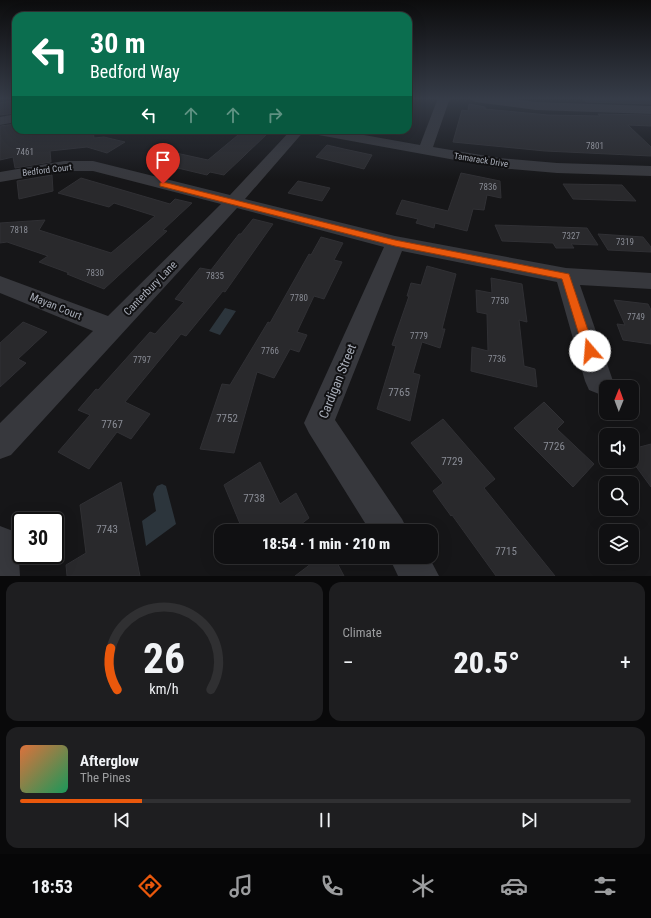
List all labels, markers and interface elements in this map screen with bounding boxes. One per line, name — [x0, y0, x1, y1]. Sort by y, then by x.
text: 30 m — [90, 27, 146, 60]
icon: left — [24, 28, 76, 80]
text: Bedford Way — [90, 61, 180, 82]
icon: left — [138, 104, 160, 126]
icon: ahead — [180, 104, 202, 126]
icon: ahead — [222, 104, 244, 126]
icon: right — [264, 104, 286, 126]
house number: 7801 — [586, 141, 604, 151]
pin — [146, 143, 180, 184]
house number: 7461 — [16, 147, 34, 157]
icon: arrive — [152, 149, 174, 171]
street label: Tamarack Drive — [453, 151, 509, 169]
street label: Bedford Court — [22, 162, 73, 178]
house number: 7836 — [479, 182, 497, 192]
house number: 7818 — [10, 225, 28, 235]
house number: 7327 — [562, 231, 580, 241]
house number: 7319 — [616, 237, 634, 247]
street label: Canterbury Lane — [121, 258, 180, 318]
house number: 7830 — [86, 268, 104, 278]
house number: 7835 — [206, 271, 224, 281]
street label: Mayan Court — [28, 290, 84, 323]
house number: 7780 — [290, 293, 308, 303]
house number: 7750 — [491, 296, 509, 306]
house number: 7749 — [627, 312, 645, 322]
position arrow — [569, 330, 611, 372]
house number: 7779 — [410, 331, 428, 341]
street label: Cardigan Street — [316, 342, 359, 421]
house number: 7766 — [261, 346, 279, 356]
house number: 7736 — [488, 354, 506, 364]
house number: 7797 — [133, 355, 151, 365]
north arrow — [599, 380, 639, 420]
map controls — [599, 380, 639, 564]
house number: 7765 — [388, 386, 410, 399]
house number: 7752 — [216, 412, 238, 425]
house number: 7767 — [101, 418, 123, 431]
button: sound — [599, 428, 639, 468]
house number: 7726 — [543, 440, 565, 453]
house number: 7729 — [441, 455, 463, 468]
button: search — [599, 476, 639, 516]
house number: 7738 — [243, 492, 265, 505]
speed limit sign: 30 — [12, 512, 64, 564]
house number: 7743 — [96, 523, 118, 536]
button: layers — [599, 524, 639, 564]
text: 18:54 · 1 min · 210 m — [262, 535, 390, 553]
house number: 7715 — [495, 545, 517, 558]
text: Climate — [343, 625, 382, 640]
text: 26 — [143, 633, 185, 682]
text: 20.5° — [454, 645, 520, 680]
text: − — [343, 650, 354, 675]
text: + — [620, 650, 631, 675]
text: km/h — [150, 680, 179, 696]
text: Afterglow — [80, 752, 139, 770]
text: The Pines — [80, 770, 131, 785]
icon: previous — [111, 809, 133, 831]
icon: pause — [314, 809, 336, 831]
icon: next — [518, 809, 540, 831]
icon: directions — [136, 872, 164, 900]
icon: music — [227, 872, 255, 900]
icon: phone — [318, 872, 346, 900]
icon: climate — [409, 872, 437, 900]
icon: car — [500, 872, 528, 900]
icon: filters — [591, 872, 619, 900]
text: 18:53 — [32, 876, 73, 897]

